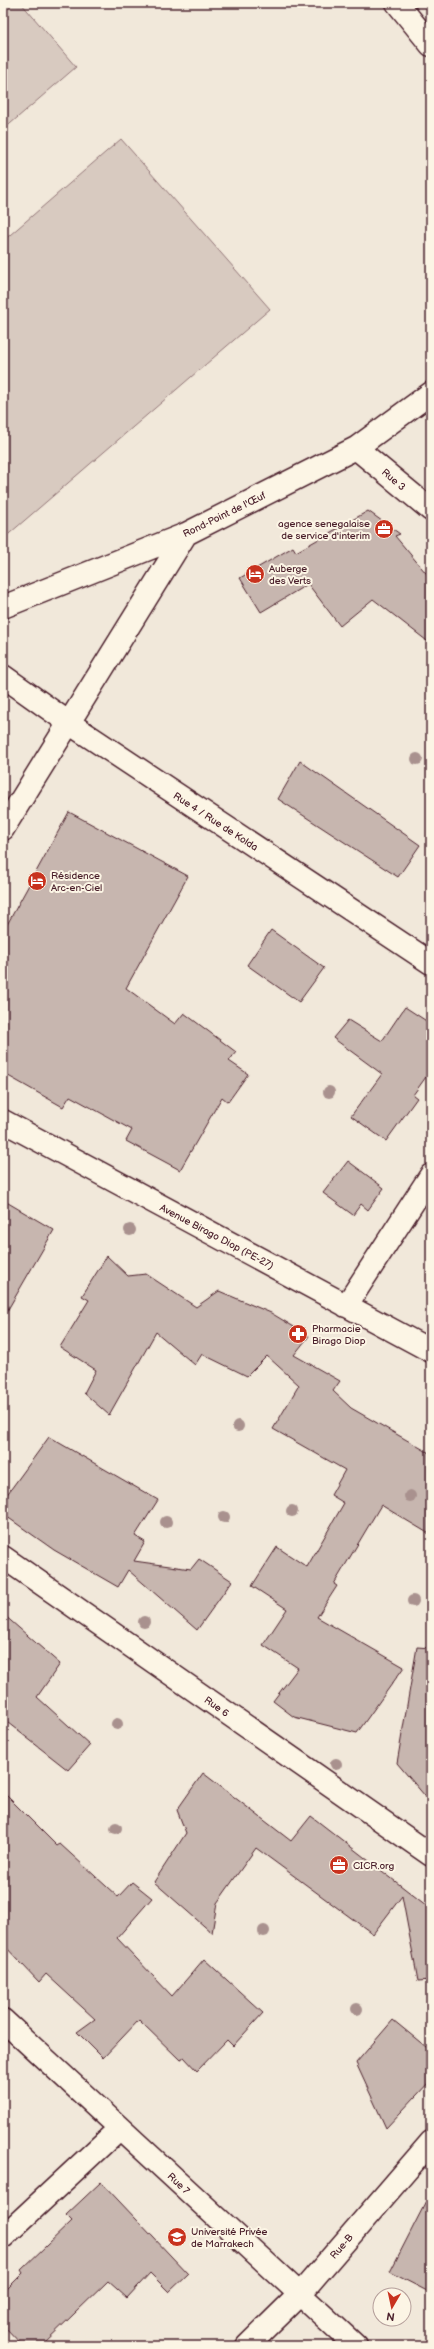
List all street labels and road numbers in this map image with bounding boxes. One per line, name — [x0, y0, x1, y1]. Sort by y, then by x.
street label: Rue 3 — [379, 466, 408, 493]
street label: Rond-Point de l'Œuf — [181, 490, 268, 540]
street label: Rue 4 / Rue de Kolda — [171, 790, 260, 854]
street label: Avenue Birago Diop (PE-27) — [158, 1202, 276, 1272]
street label: Rue 6 — [202, 1694, 231, 1720]
street label: Rue 7 — [165, 2170, 192, 2197]
street label: Rue-B — [328, 2232, 356, 2262]

